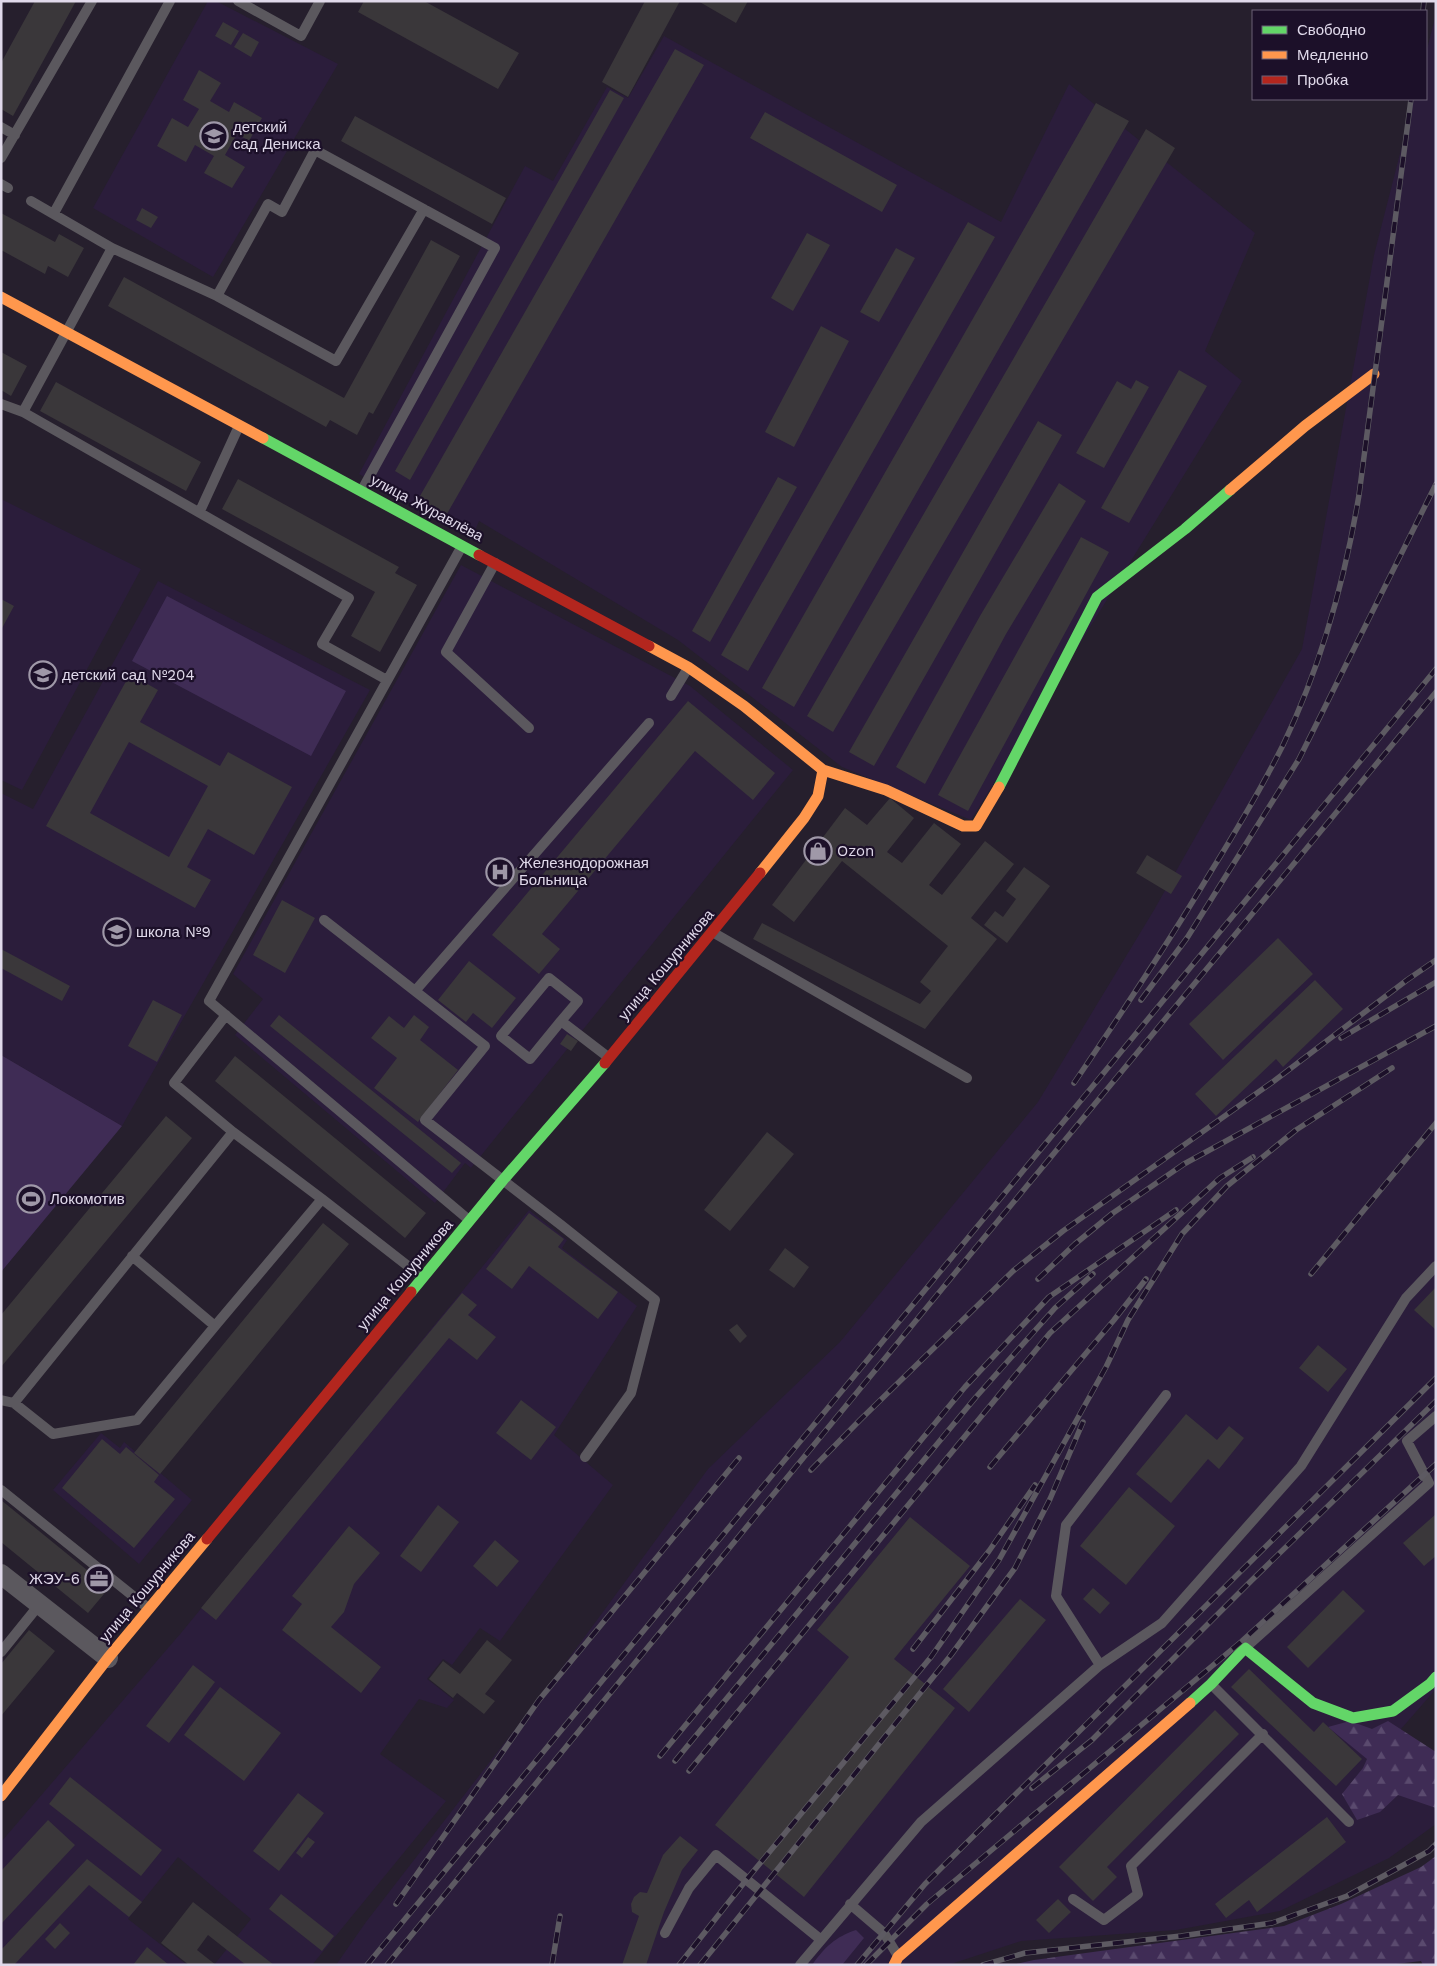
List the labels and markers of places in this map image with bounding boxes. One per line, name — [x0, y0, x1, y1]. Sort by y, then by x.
place label: детский сад Дениска — [233, 118, 321, 153]
school or university icon: детский сад Дениска — [199, 121, 229, 151]
school or university icon: детский сад №204 — [28, 660, 58, 690]
place label: детский сад №204 — [62, 666, 195, 684]
shop icon: Ozon — [803, 836, 833, 866]
place label: Ozon — [837, 842, 874, 860]
place label: Железнодорожная Больница — [519, 854, 649, 889]
hospital icon: Железнодорожная Больница — [485, 857, 515, 887]
school or university icon: школа №9 — [102, 917, 132, 947]
place label: школа №9 — [136, 923, 211, 941]
sports icon: Локомотив — [16, 1184, 46, 1214]
place label: Локомотив — [50, 1190, 125, 1208]
office icon: ЖЭУ-6 — [84, 1564, 114, 1594]
place label: ЖЭУ-6 — [29, 1570, 80, 1588]

